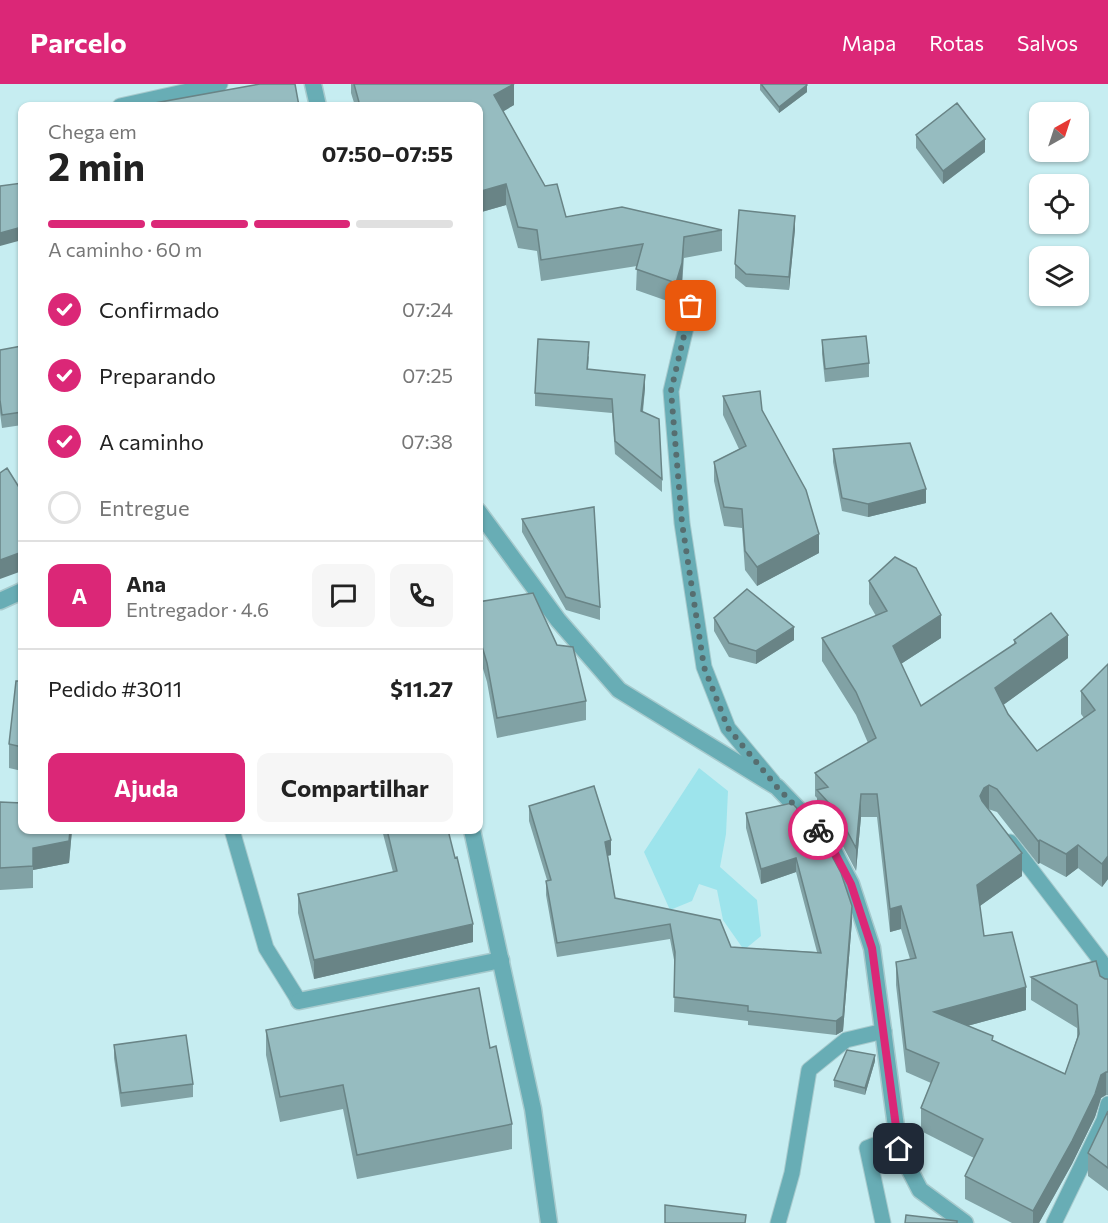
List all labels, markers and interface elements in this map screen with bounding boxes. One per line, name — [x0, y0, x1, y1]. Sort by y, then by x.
text: Parcelo — [30, 25, 127, 59]
text: Mapa — [842, 30, 896, 55]
text: Rotas — [929, 30, 984, 55]
text: Salvos — [1017, 30, 1078, 55]
north arrow — [1029, 102, 1089, 162]
map controls — [1029, 102, 1089, 306]
text: Chega em — [48, 119, 137, 143]
text: 07:50–07:55 — [322, 140, 453, 167]
text: 2 min — [48, 141, 145, 189]
button: locate — [1029, 174, 1089, 234]
text: A caminho · 60 m — [48, 237, 202, 261]
button: layers — [1029, 246, 1089, 306]
pin — [665, 280, 716, 331]
icon: bag — [674, 289, 707, 322]
icon: check — [48, 293, 81, 326]
text: Confirmado — [99, 296, 220, 323]
text: 07:24 — [402, 297, 453, 321]
icon: check — [48, 359, 81, 392]
text: Preparando — [99, 362, 216, 389]
text: 07:25 — [402, 363, 453, 387]
icon: check — [48, 425, 81, 458]
text: A caminho — [99, 428, 204, 455]
text: 07:38 — [401, 429, 453, 453]
text: Entregue — [99, 494, 190, 521]
button: chat — [312, 564, 375, 627]
button: phone — [390, 564, 453, 627]
text: Ana — [126, 570, 166, 597]
text: A — [72, 582, 87, 609]
text: Entregador · 4.6 — [126, 597, 269, 621]
text: Pedido #3011 — [48, 675, 182, 702]
text: $11.27 — [390, 675, 453, 702]
button: Ajuda — [48, 753, 245, 822]
button: Compartilhar — [257, 753, 453, 822]
courier — [788, 800, 848, 860]
icon: bike — [802, 814, 835, 847]
pin — [873, 1123, 924, 1174]
icon: home — [882, 1132, 915, 1165]

